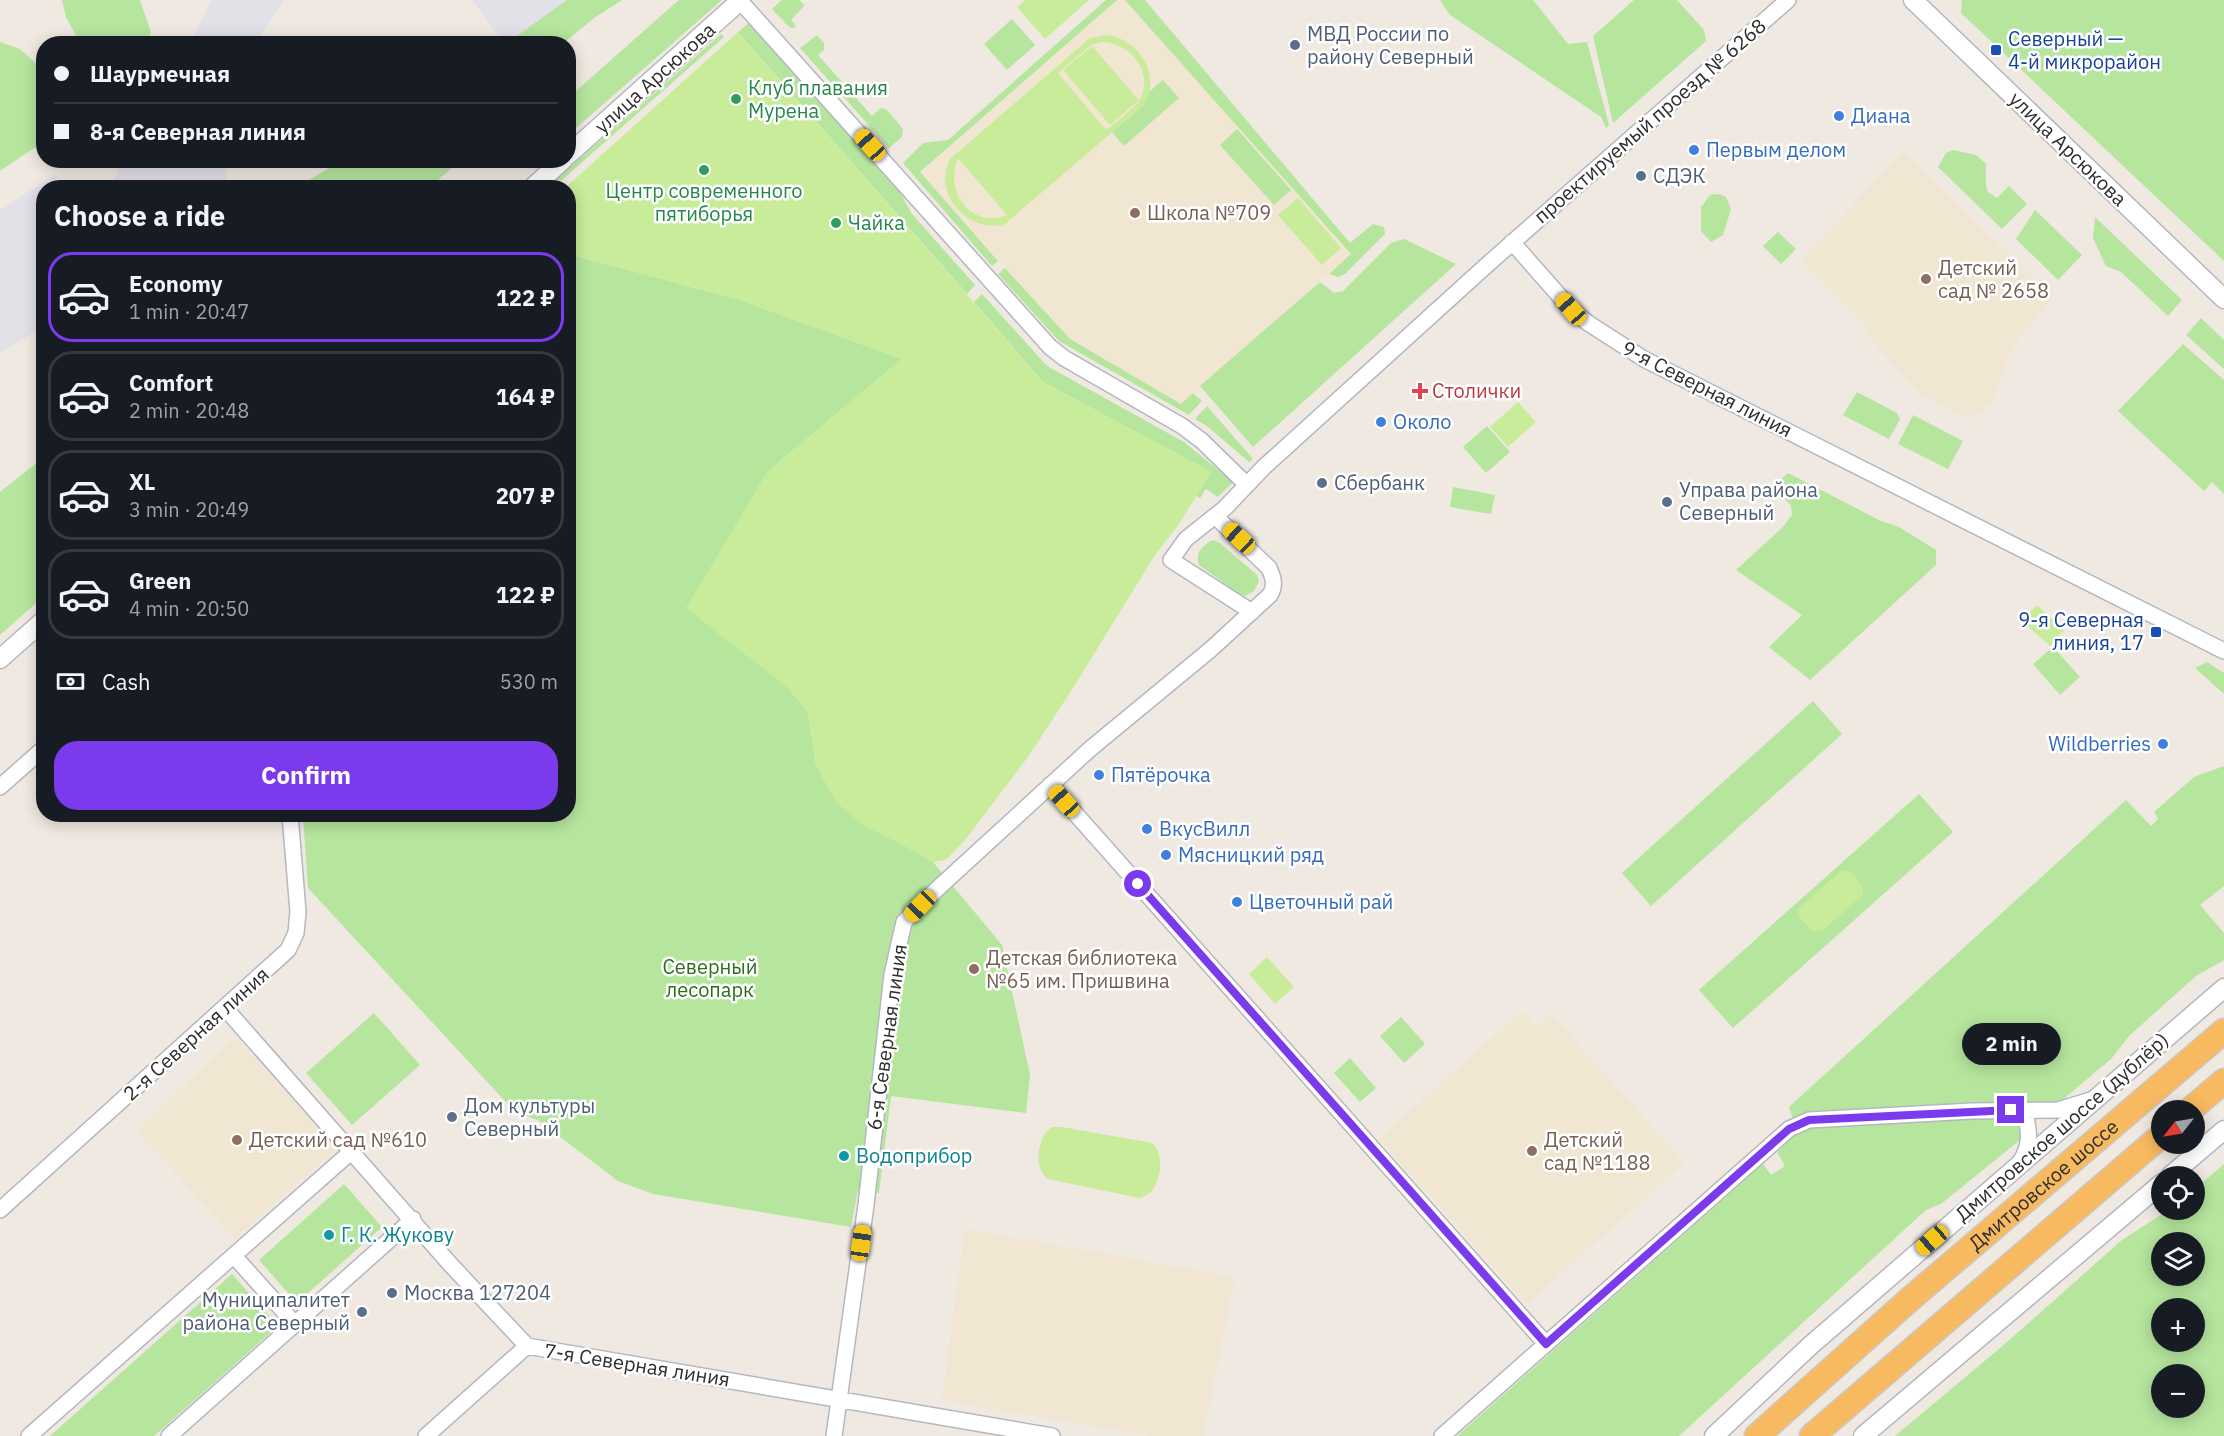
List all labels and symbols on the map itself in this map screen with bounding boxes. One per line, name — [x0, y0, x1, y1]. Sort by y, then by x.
street label: проектируемый проезд № 6268 — [1528, 12, 1772, 229]
street label: улица Арсюкова — [588, 16, 721, 139]
place label: МВД России по району Северный — [1307, 20, 1474, 70]
place label: Северный — 4-й микрорайон — [2008, 25, 2161, 75]
marker: МВД России по району Северный — [1288, 38, 1302, 52]
marker: Северный — 4-й микрорайон — [1989, 43, 2003, 57]
place label: Клуб плавания Мурена — [748, 74, 888, 124]
street label: улица Арсюкова — [2004, 85, 2133, 212]
marker: Клуб плавания Мурена — [729, 92, 743, 106]
place label: Диана — [1851, 102, 1911, 129]
marker: Диана — [1832, 109, 1846, 123]
car — [851, 126, 889, 164]
place label: Первым делом — [1706, 136, 1846, 163]
marker: Первым делом — [1687, 143, 1701, 157]
place label: СДЭК — [1653, 162, 1706, 189]
marker: Центр современного пятиборья — [697, 163, 711, 177]
marker: СДЭК — [1634, 169, 1648, 183]
place label: Центр современного пятиборья — [605, 177, 803, 227]
place label: Школа №709 — [1147, 199, 1271, 226]
marker: Школа №709 — [1128, 206, 1142, 220]
place label: Чайка — [848, 209, 905, 236]
marker: Чайка — [829, 216, 843, 230]
place label: Детский сад № 2658 — [1938, 254, 2049, 304]
marker: Детский сад № 2658 — [1919, 272, 1933, 286]
car — [1552, 290, 1590, 328]
street label: 9-я Северная линия — [1617, 334, 1797, 443]
place label: Столички — [1432, 377, 1521, 404]
marker: Столички — [1413, 384, 1427, 398]
place label: Около — [1393, 408, 1451, 435]
marker: Около — [1374, 415, 1388, 429]
place label: Сбербанк — [1334, 469, 1425, 496]
marker: Сбербанк — [1315, 476, 1329, 490]
place label: Управа района Северный — [1679, 476, 1818, 526]
marker: Управа района Северный — [1660, 495, 1674, 509]
car — [1220, 519, 1258, 557]
place label: 9-я Северная линия, 17 — [2018, 606, 2144, 656]
marker: 9-я Северная линия, 17 — [2149, 625, 2163, 639]
place label: Wildberries — [2048, 730, 2151, 757]
marker: Wildberries — [2156, 737, 2170, 751]
place label: Пятёрочка — [1111, 761, 1211, 788]
marker: Пятёрочка — [1092, 768, 1106, 782]
car — [1045, 782, 1083, 820]
place label: ВкусВилл — [1159, 815, 1250, 842]
marker: ВкусВилл — [1140, 822, 1154, 836]
place label: Мясницкий ряд — [1178, 841, 1324, 868]
marker: Мясницкий ряд — [1159, 848, 1173, 862]
route start — [1124, 870, 1151, 897]
car — [901, 887, 939, 925]
place label: Цветочный рай — [1249, 888, 1393, 915]
marker: Цветочный рай — [1230, 895, 1244, 909]
street label: 6-я Северная линия — [860, 942, 913, 1132]
place label: Детская библиотека №65 им. Пришвина — [986, 944, 1177, 994]
park label: Северный лесопарк — [662, 953, 758, 1003]
street label: 2-я Северная линия — [117, 961, 274, 1106]
marker: Детская библиотека №65 им. Пришвина — [967, 962, 981, 976]
callout: 2 min — [1962, 1023, 2060, 1065]
street label: Дмитровское шоссе (дублёр) — [1950, 1028, 2174, 1226]
place label: Дом культуры Северный — [464, 1092, 595, 1142]
route end — [1997, 1096, 2024, 1123]
north arrow — [2151, 1100, 2205, 1154]
marker: Дом культуры Северный — [445, 1110, 459, 1124]
street label: Дмитровское шоссе — [1965, 1114, 2123, 1256]
place label: Детский сад №610 — [249, 1126, 427, 1153]
place label: Детский сад №1188 — [1544, 1126, 1650, 1176]
marker: Детский сад №610 — [230, 1133, 244, 1147]
place label: Водоприбор — [856, 1142, 972, 1169]
marker: Детский сад №1188 — [1525, 1144, 1539, 1158]
marker: Водоприбор — [837, 1149, 851, 1163]
place label: Г. К. Жукову — [341, 1221, 454, 1248]
car — [1913, 1221, 1951, 1259]
car — [850, 1224, 872, 1262]
marker: Г. К. Жукову — [322, 1228, 336, 1242]
place label: Москва 127204 — [404, 1279, 551, 1306]
place label: Муниципалитет района Северный — [182, 1286, 351, 1336]
marker: Москва 127204 — [385, 1286, 399, 1300]
marker: Муниципалитет района Северный — [355, 1305, 369, 1319]
street label: 7-я Северная линия — [542, 1336, 732, 1393]

